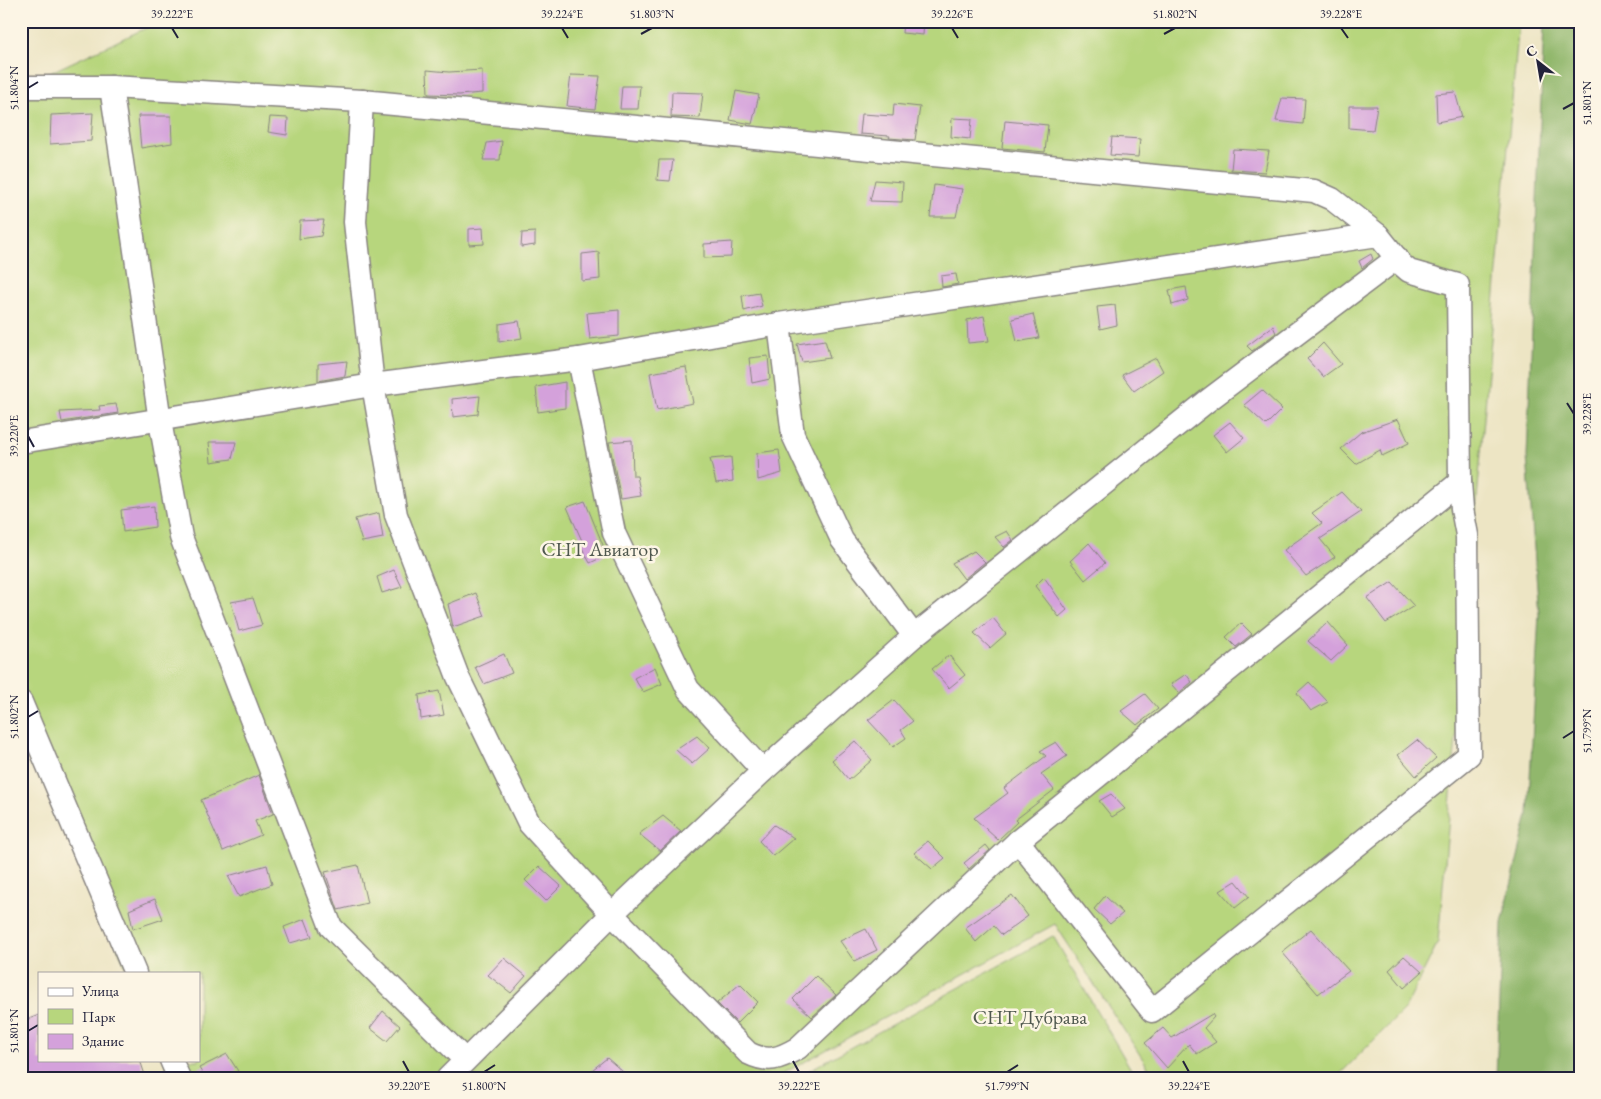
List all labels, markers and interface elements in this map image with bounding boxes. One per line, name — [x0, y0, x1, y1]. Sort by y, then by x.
text: 39.222°E — [151, 6, 193, 22]
text: 39.224°E — [541, 6, 583, 22]
text: 51.803°N — [630, 6, 675, 22]
text: 39.226°E — [931, 6, 973, 22]
text: 51.802°N — [1153, 6, 1198, 22]
text: 39.228°E — [1320, 6, 1362, 22]
north arrow — [1514, 38, 1564, 88]
text: С — [1522, 41, 1540, 61]
text: 51.804°N — [6, 65, 22, 110]
text: 51.801°N — [1579, 80, 1595, 125]
text: 39.228°E — [1579, 393, 1595, 435]
text: 39.220°E — [6, 415, 22, 457]
park label: СНТ Авиатор — [541, 536, 659, 562]
text: 51.802°N — [6, 694, 22, 739]
text: 51.799°N — [1579, 708, 1595, 753]
legend — [38, 972, 200, 1062]
text: Улица — [81, 981, 119, 1000]
park label: СНТ Дубрава — [973, 1004, 1087, 1030]
text: Парк — [82, 1007, 115, 1026]
text: 51.801°N — [6, 1008, 22, 1053]
text: Здание — [82, 1031, 124, 1050]
text: 39.220°E — [388, 1078, 430, 1094]
text: 51.800°N — [462, 1078, 507, 1094]
text: 39.222°E — [778, 1078, 820, 1094]
text: 51.799°N — [985, 1078, 1030, 1094]
text: 39.224°E — [1168, 1078, 1210, 1094]

